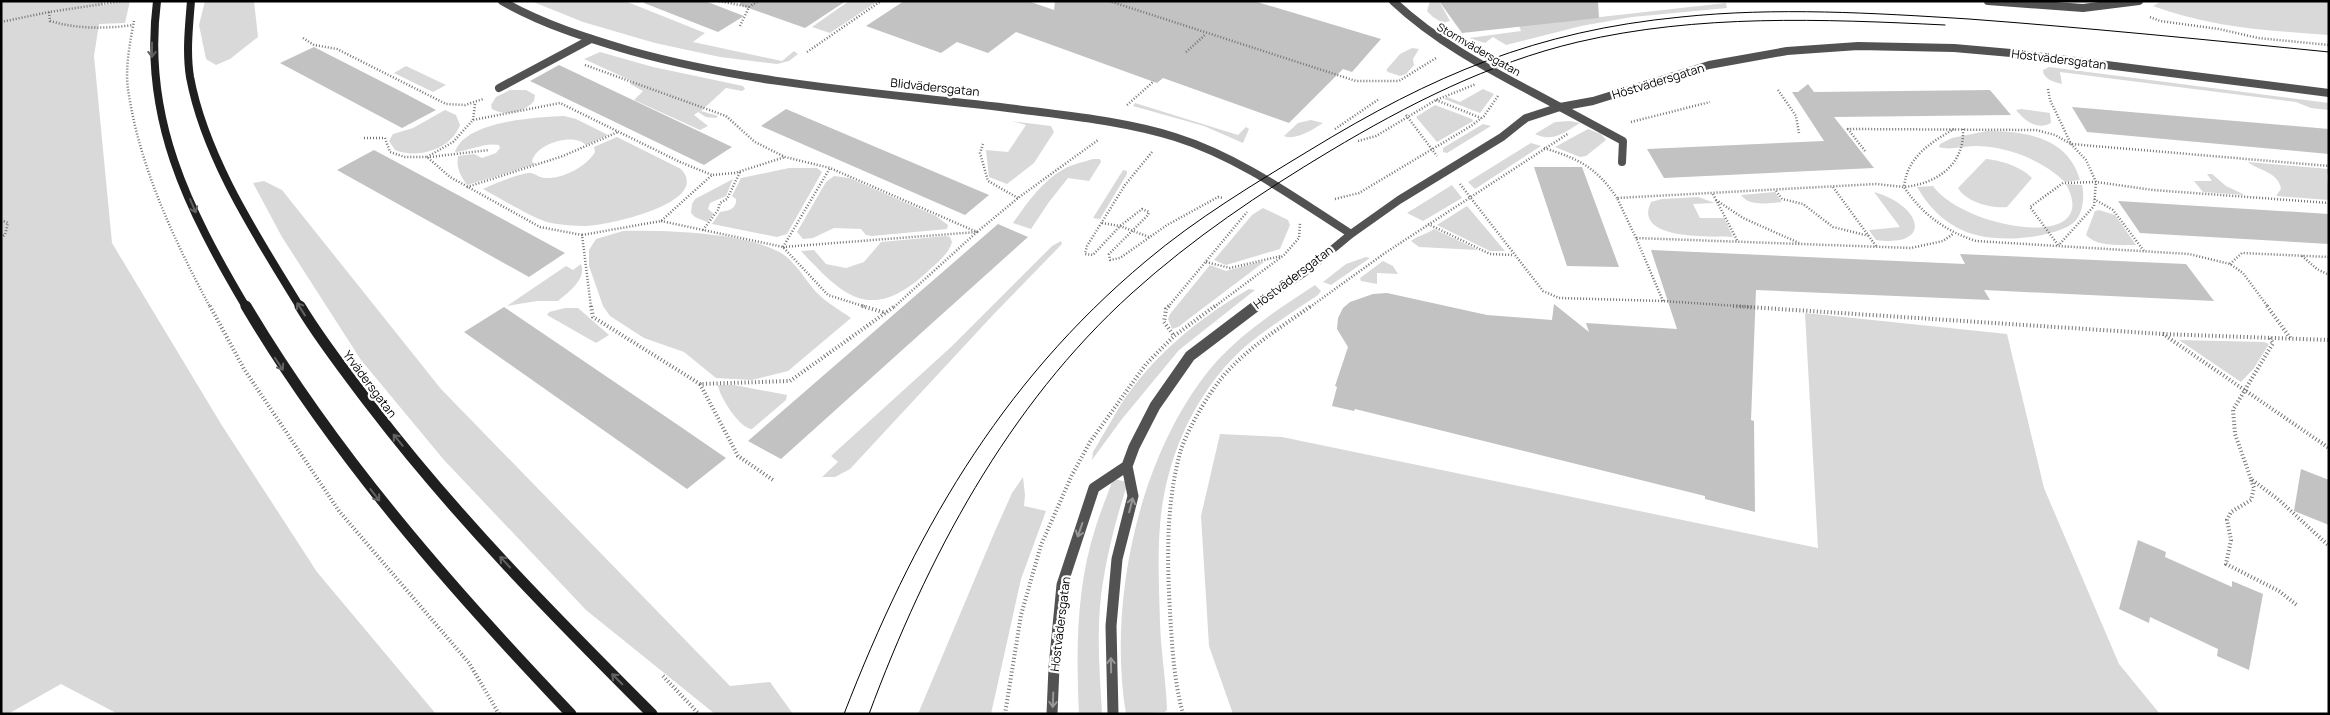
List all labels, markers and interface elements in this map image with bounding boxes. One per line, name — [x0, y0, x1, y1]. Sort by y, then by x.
street label: Stormvädersgatan — [1434, 19, 1524, 79]
one-way arrow — [147, 41, 157, 57]
street label: Höstvädersgatan — [2010, 45, 2108, 73]
street label: Höstvädersgatan — [1610, 59, 1706, 103]
street label: Blidvädersgatan — [890, 74, 980, 100]
one-way arrow — [189, 198, 199, 213]
street label: Höstvädersgatan — [1250, 241, 1336, 313]
one-way arrow — [296, 302, 307, 316]
street label: Yrvädersgatan — [339, 347, 401, 421]
one-way arrow — [274, 356, 284, 370]
one-way arrow — [392, 434, 403, 447]
one-way arrow — [369, 488, 380, 501]
one-way arrow — [1127, 497, 1136, 513]
one-way arrow — [1075, 522, 1084, 537]
one-way arrow — [499, 555, 511, 568]
street label: Höstvädersgatan — [1046, 575, 1074, 673]
one-way arrow — [1107, 657, 1116, 673]
one-way arrow — [611, 673, 623, 685]
one-way arrow — [1048, 692, 1058, 708]

